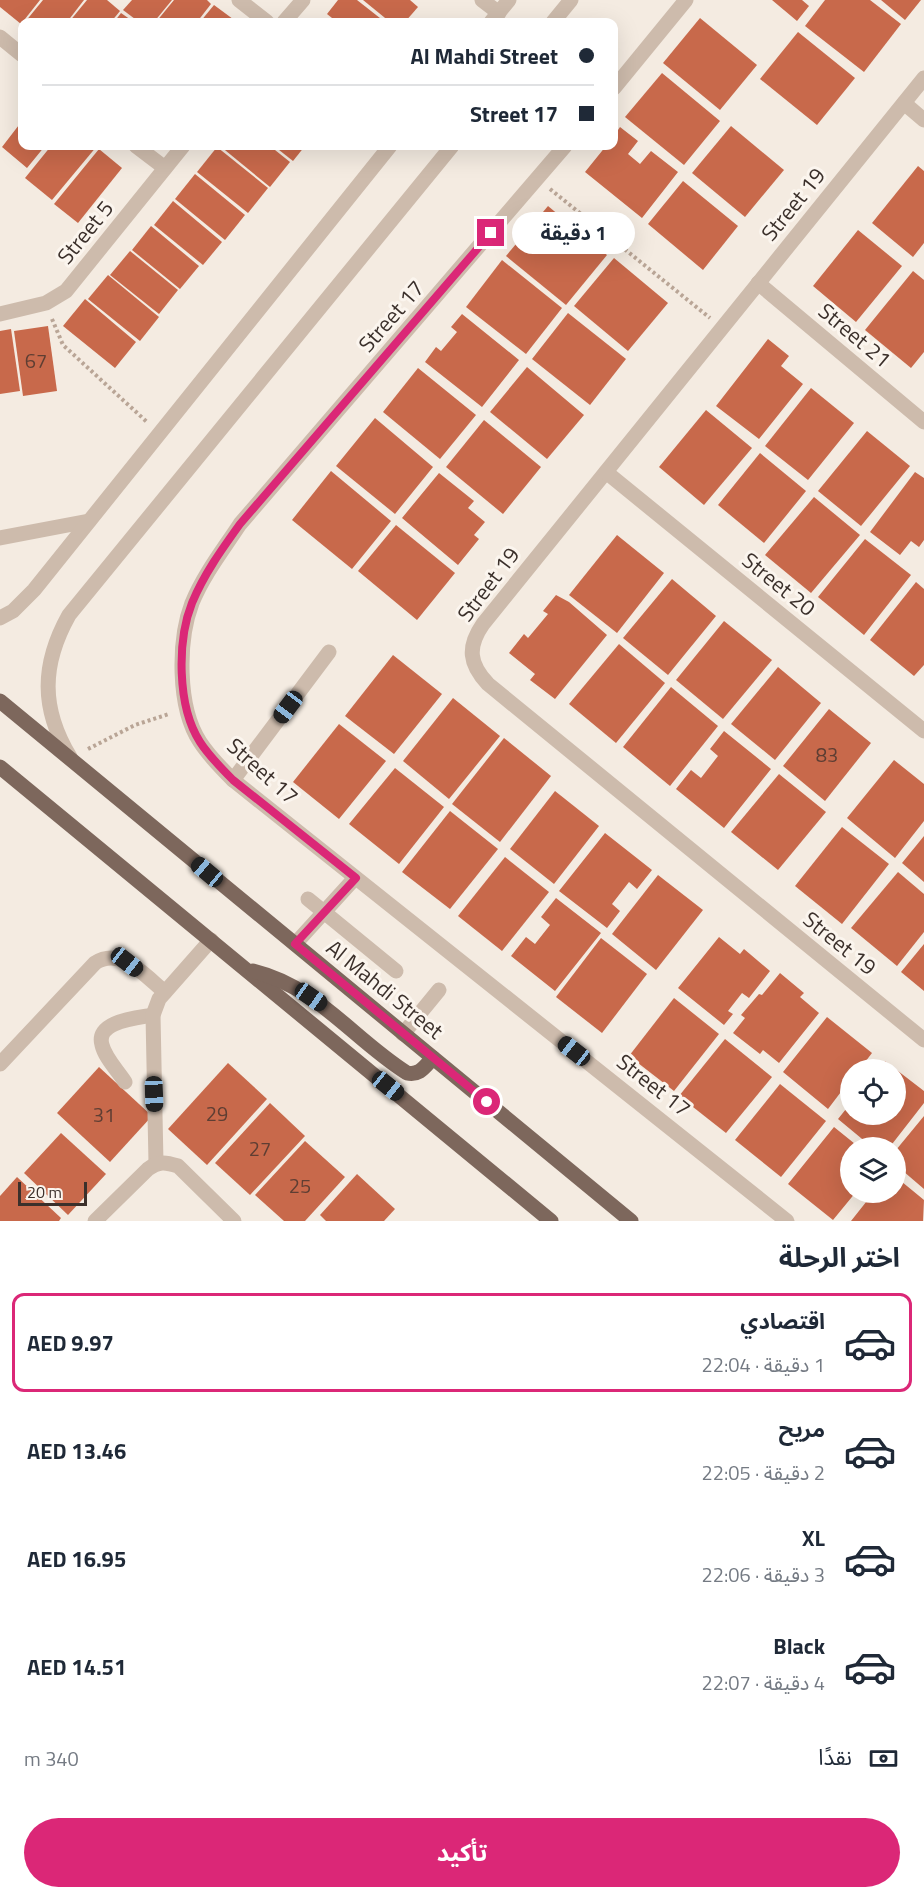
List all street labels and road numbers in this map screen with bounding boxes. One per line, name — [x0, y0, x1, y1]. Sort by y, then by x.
street label: Street 19 — [753, 160, 833, 248]
street label: Street 5 — [49, 193, 121, 271]
street label: Street 17 — [350, 272, 432, 360]
street label: Street 21 — [811, 294, 899, 376]
street label: Street 19 — [448, 539, 528, 629]
street label: Street 20 — [735, 544, 823, 624]
street label: Street 17 — [220, 730, 306, 812]
street label: Street 19 — [796, 903, 884, 983]
street label: Al Mahdi Street — [319, 931, 451, 1047]
street label: Street 17 — [610, 1045, 698, 1125]

